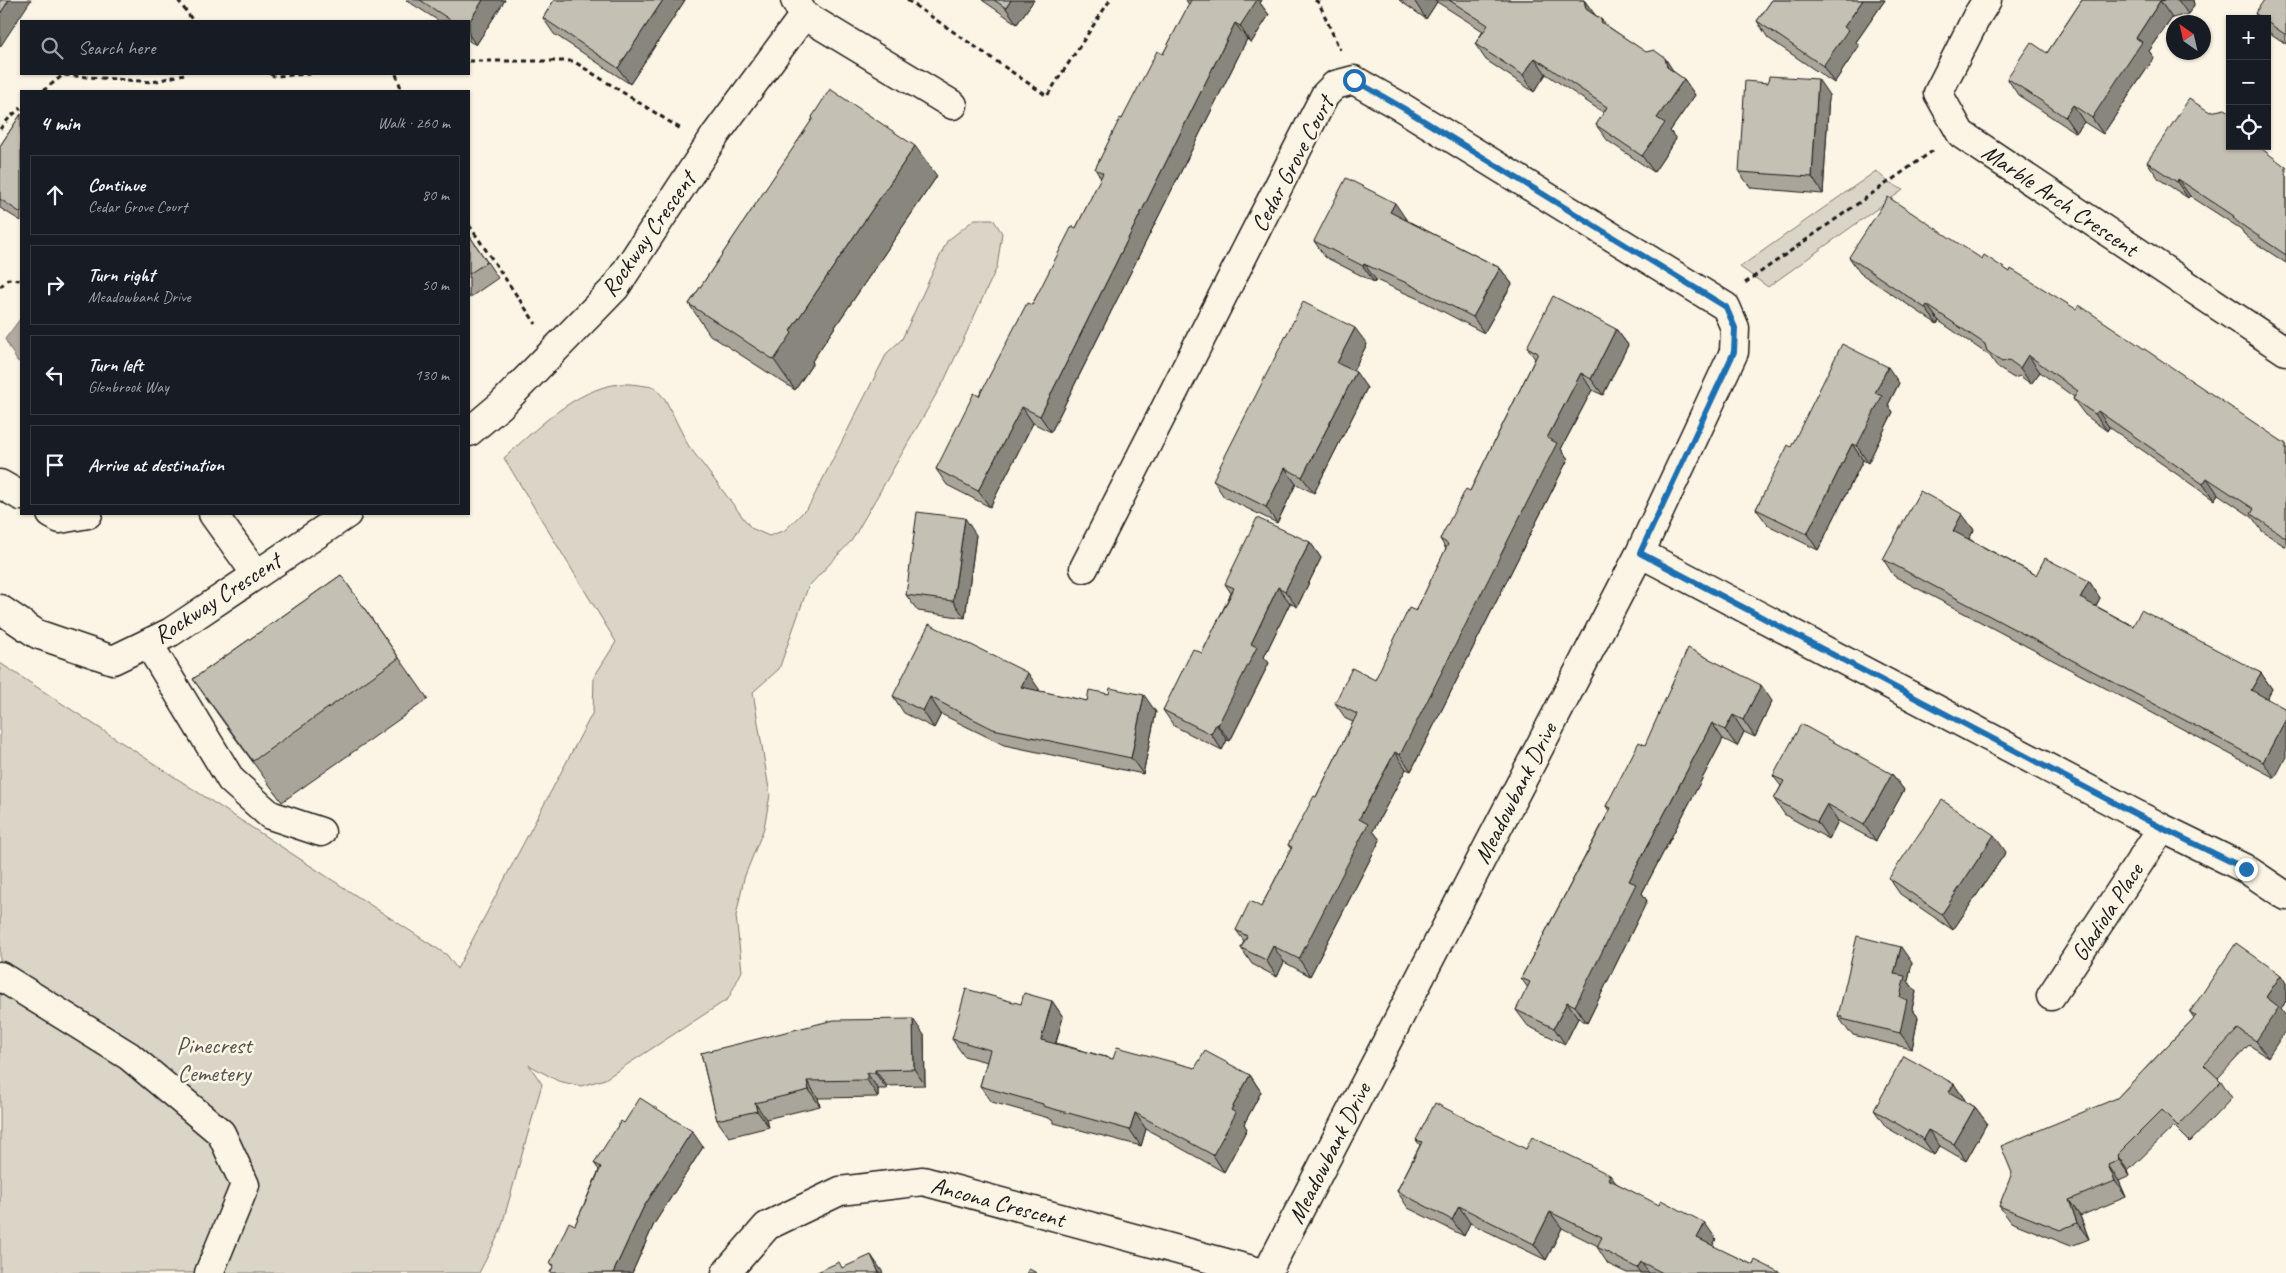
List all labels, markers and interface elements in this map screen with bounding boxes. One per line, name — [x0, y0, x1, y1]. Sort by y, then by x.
north arrow — [2166, 15, 2211, 60]
map controls — [2226, 15, 2271, 150]
button: + — [2226, 15, 2271, 60]
search box — [20, 20, 470, 75]
icon: search — [38, 34, 66, 62]
text: Search here — [78, 36, 155, 60]
button: − — [2226, 60, 2271, 105]
route start — [1343, 69, 1366, 92]
street label: Cedar Grove Court — [1244, 89, 1342, 237]
button: locate — [2226, 105, 2271, 150]
text: 4 min — [40, 110, 80, 136]
text: Walk · 260 m — [378, 113, 450, 133]
street label: Marble Arch Crescent — [1976, 137, 2145, 264]
street label: Rockway Crescent — [594, 163, 704, 302]
text: Continue — [88, 173, 145, 197]
icon: ahead — [41, 181, 69, 209]
text: 80 m — [422, 185, 449, 205]
text: Cedar Grove Court — [88, 197, 187, 217]
text: Turn right — [88, 263, 155, 287]
icon: right — [41, 271, 69, 299]
text: 50 m — [422, 275, 449, 295]
text: Meadowbank Drive — [88, 287, 191, 307]
text: Turn left — [88, 353, 143, 377]
icon: left — [41, 361, 69, 389]
text: 130 m — [415, 365, 449, 385]
text: Glenbrook Way — [88, 377, 169, 397]
icon: arrive — [41, 451, 69, 479]
text: Arrive at destination — [88, 453, 224, 477]
street label: Rockway Crescent — [148, 544, 289, 650]
street label: Meadowbank Drive — [1467, 716, 1564, 868]
street label: Gladiola Place — [2064, 856, 2151, 967]
route end — [2235, 858, 2258, 881]
park label: Pinecrest Cemetery — [176, 1030, 254, 1088]
street label: Meadowbank Drive — [1281, 1076, 1378, 1228]
street label: Ancona Crescent — [928, 1170, 1070, 1235]

